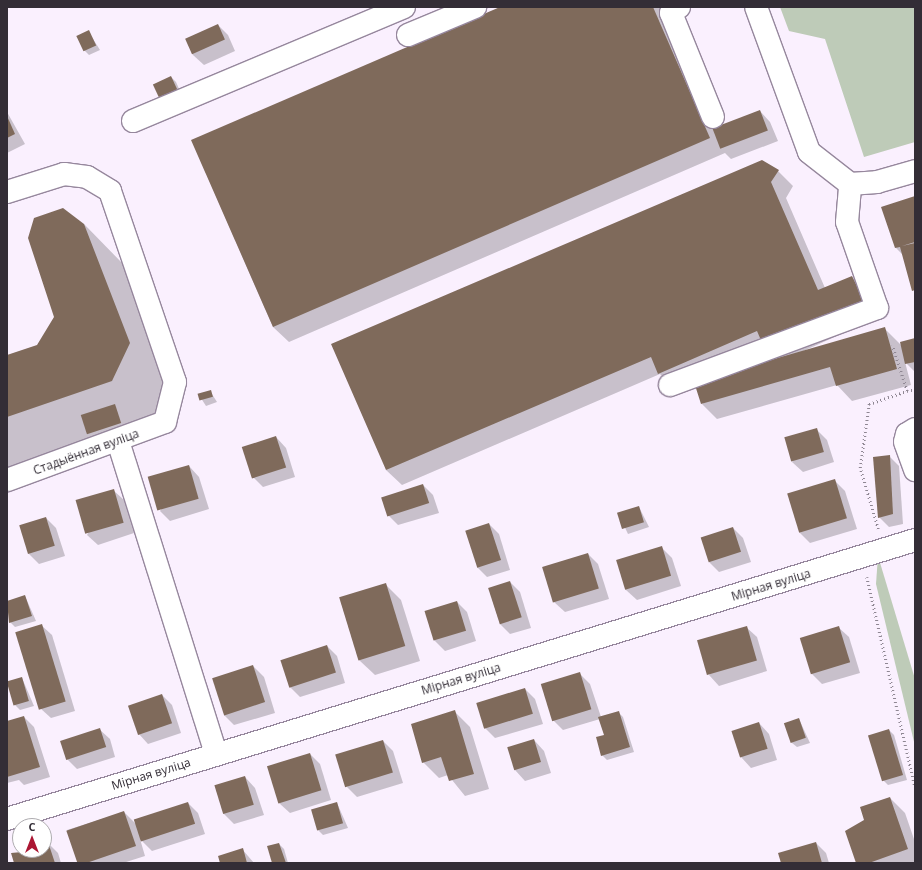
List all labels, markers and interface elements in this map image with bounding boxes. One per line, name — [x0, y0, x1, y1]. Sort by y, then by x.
street label: Стадыённая вуліца — [31, 426, 141, 478]
street label: Мірная вуліца — [730, 566, 812, 604]
street label: Мірная вуліца — [420, 660, 502, 698]
street label: Мірная вуліца — [110, 755, 192, 793]
north arrow — [12, 818, 52, 858]
text: С — [28, 819, 36, 834]

